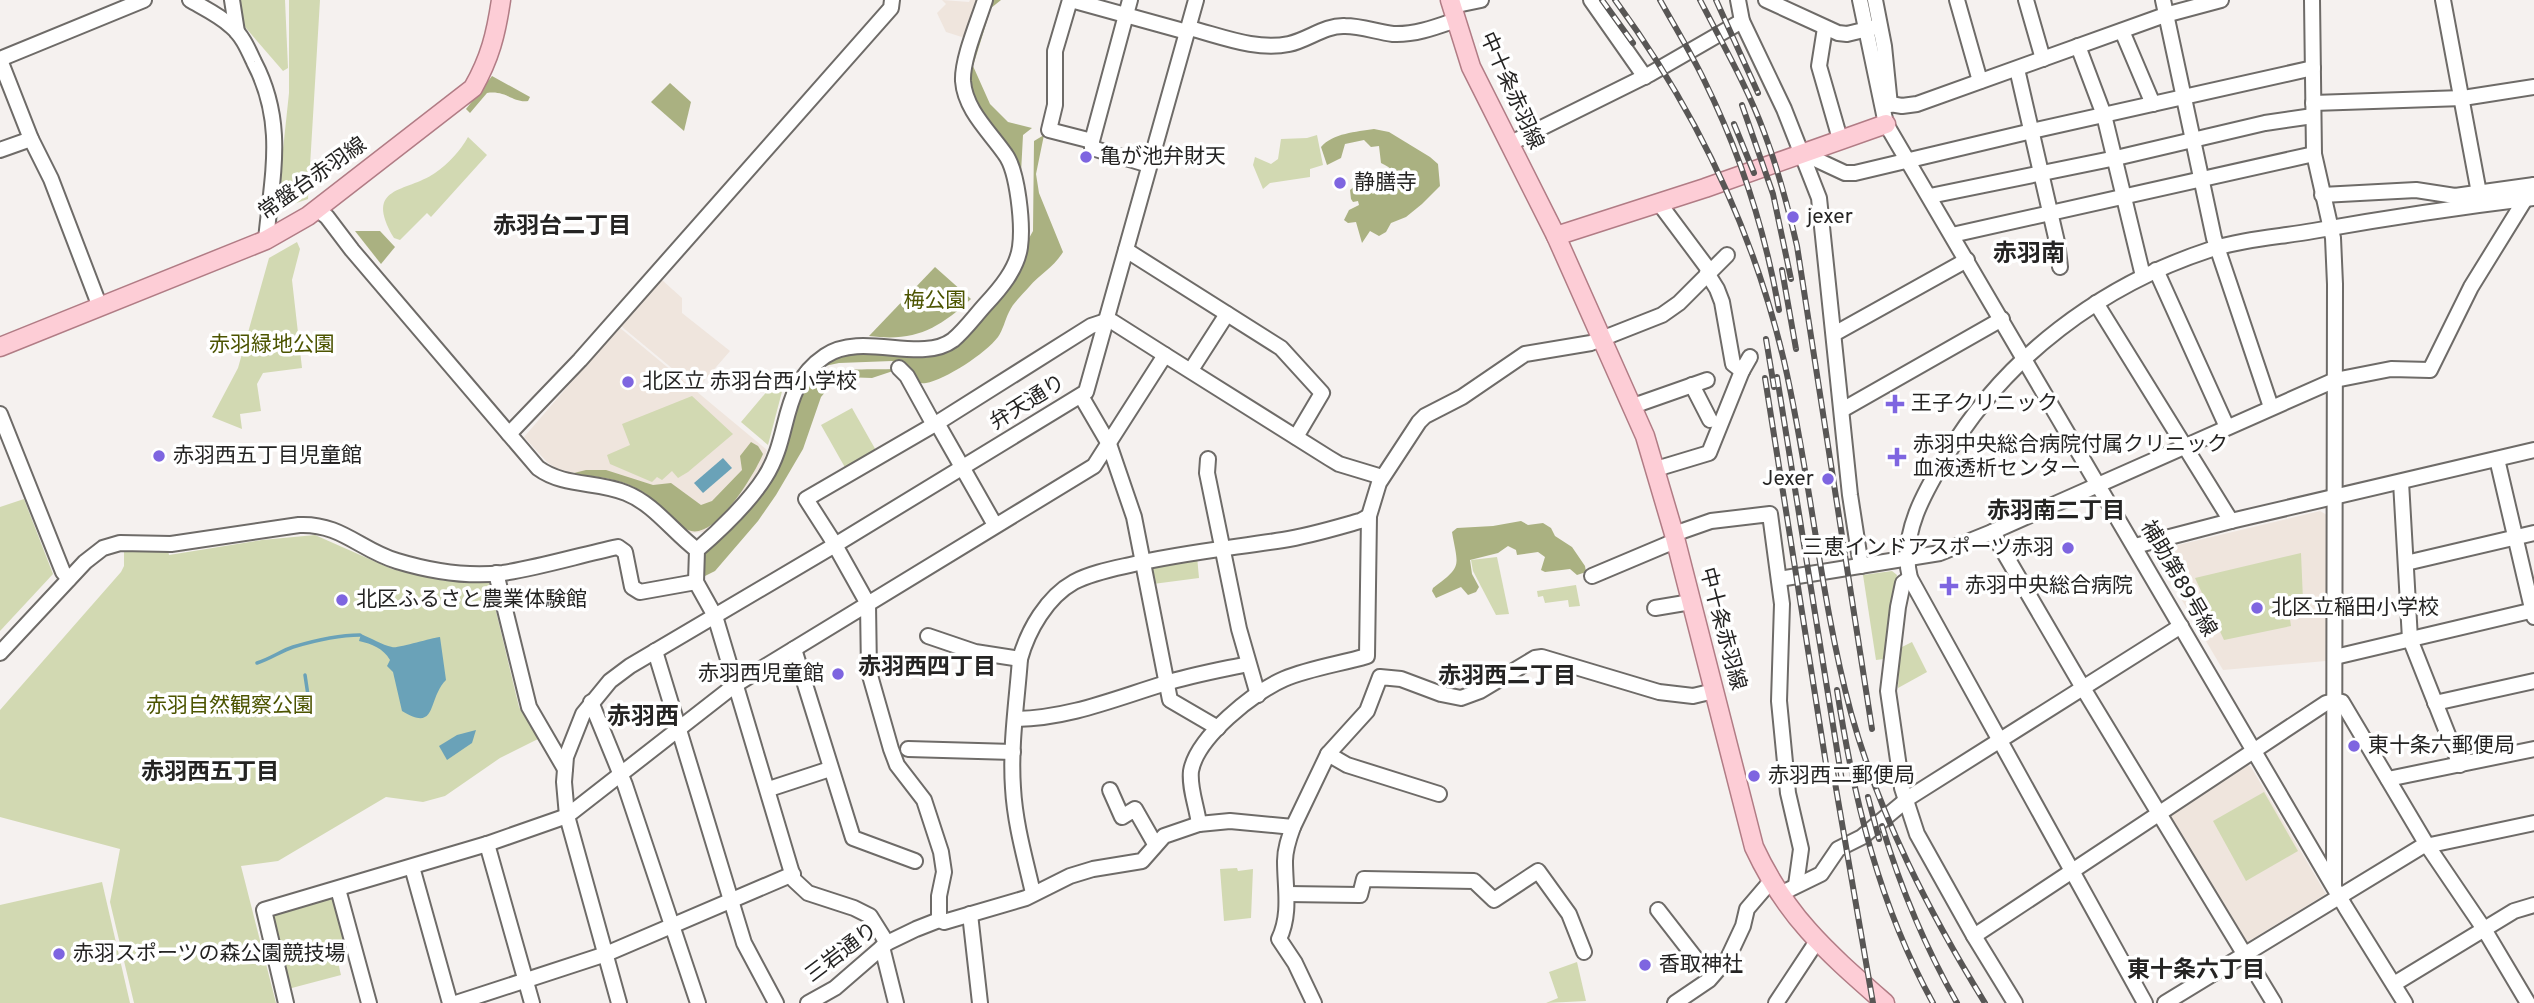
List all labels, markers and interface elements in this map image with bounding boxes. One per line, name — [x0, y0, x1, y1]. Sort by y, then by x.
street label: 中十条赤羽線 — [1473, 28, 1549, 154]
street label: 常盤台赤羽線 — [254, 132, 372, 226]
place label: 亀が池弁財天 — [1100, 144, 1226, 171]
marker: 亀が池弁財天 — [1078, 149, 1094, 165]
place label: 静膳寺 — [1354, 170, 1417, 197]
marker: 静膳寺 — [1332, 175, 1348, 191]
place label: jexer — [1806, 204, 1853, 231]
marker: jexer — [1785, 209, 1801, 225]
district label: 赤羽台二丁目 — [493, 213, 631, 242]
district label: 赤羽南 — [1993, 240, 2065, 270]
park label: 梅公園 — [904, 288, 967, 315]
park label: 赤羽緑地公園 — [209, 332, 335, 359]
place label: 北区立 赤羽台西小学校 — [642, 369, 857, 396]
street label: 弁天通り — [985, 369, 1071, 437]
marker: 北区立 赤羽台西小学校 — [620, 374, 636, 390]
place label: 王子クリニック — [1911, 391, 2058, 418]
marker: 王子クリニック — [1885, 394, 1905, 414]
place label: 赤羽中央総合病院付属クリニック 血液透析センター — [1913, 432, 2228, 483]
place label: 赤羽西五丁目児童館 — [173, 443, 362, 470]
marker: 赤羽中央総合病院付属クリニック 血液透析センター — [1887, 447, 1907, 467]
marker: 赤羽西五丁目児童館 — [151, 448, 167, 464]
place label: Jexer — [1762, 466, 1814, 493]
marker: Jexer — [1820, 471, 1836, 487]
district label: 赤羽南二丁目 — [1987, 498, 2125, 527]
street label: 補助第89号線 — [2134, 516, 2222, 642]
place label: 三恵インドアスポーツ赤羽 — [1802, 535, 2054, 562]
marker: 三恵インドアスポーツ赤羽 — [2060, 540, 2076, 556]
street label: 中十条赤羽線 — [1693, 565, 1751, 693]
place label: 赤羽中央総合病院 — [1965, 573, 2133, 600]
marker: 赤羽中央総合病院 — [1939, 576, 1959, 596]
place label: 北区ふるさと農業体験館 — [356, 587, 587, 614]
marker: 北区ふるさと農業体験館 — [334, 592, 350, 608]
place label: 北区立稲田小学校 — [2271, 595, 2439, 622]
marker: 北区立稲田小学校 — [2249, 600, 2265, 616]
district label: 赤羽西四丁目 — [858, 654, 996, 683]
place label: 赤羽西児童館 — [698, 661, 824, 688]
district label: 赤羽西二丁目 — [1438, 663, 1576, 692]
marker: 赤羽西児童館 — [830, 666, 846, 682]
park label: 赤羽自然観察公園 — [146, 693, 314, 720]
district label: 赤羽西 — [607, 703, 679, 733]
place label: 東十条六郵便局 — [2368, 733, 2515, 760]
marker: 東十条六郵便局 — [2346, 738, 2362, 754]
district label: 赤羽西五丁目 — [141, 759, 279, 788]
place label: 赤羽西二郵便局 — [1768, 763, 1915, 790]
marker: 赤羽西二郵便局 — [1746, 768, 1762, 784]
street label: 三岩通り — [800, 917, 884, 989]
place label: 赤羽スポーツの森公園競技場 — [73, 941, 346, 968]
marker: 赤羽スポーツの森公園競技場 — [51, 946, 67, 962]
place label: 香取神社 — [1659, 952, 1743, 979]
marker: 香取神社 — [1637, 957, 1653, 973]
district label: 東十条六丁目 — [2127, 957, 2265, 986]

